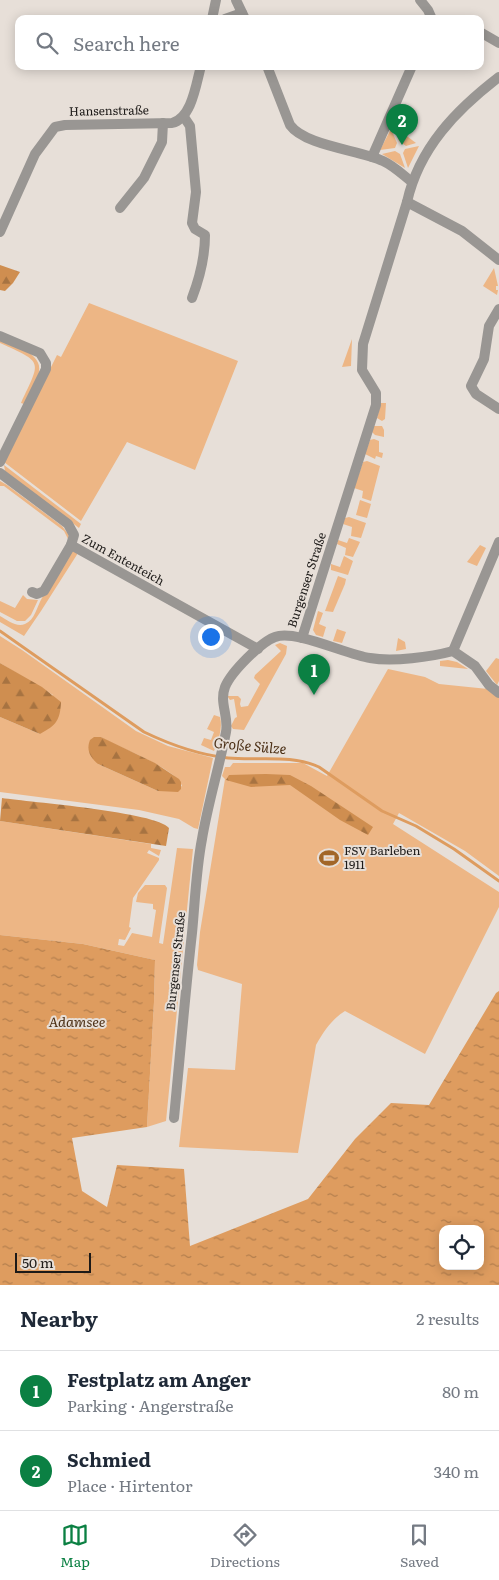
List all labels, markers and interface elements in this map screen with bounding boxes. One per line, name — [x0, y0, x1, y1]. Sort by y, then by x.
search box — [15, 15, 484, 70]
icon: search — [33, 29, 61, 57]
text: Search here — [73, 29, 180, 57]
street label: Hansenstraße — [69, 100, 149, 120]
pin: 2 — [386, 104, 418, 145]
street label: Zum Ententeich — [79, 529, 168, 589]
street label: Burgenser Straße — [282, 530, 330, 630]
your location — [198, 624, 224, 650]
pin: 1 — [298, 654, 330, 695]
water label: Große Sülze — [213, 732, 288, 758]
place label: FSV Barleben 1911 — [344, 841, 420, 873]
sports icon: FSV Barleben 1911 — [318, 847, 340, 869]
street label: Burgenser Straße — [161, 911, 189, 1011]
water label: Adamsee — [49, 1011, 106, 1031]
map controls — [439, 1225, 484, 1270]
button: locate — [439, 1225, 484, 1270]
scale bar — [15, 1250, 91, 1273]
text: 50 m — [22, 1252, 54, 1272]
text: Nearby — [20, 1302, 98, 1333]
text: 2 results — [416, 1306, 479, 1330]
text: Festplatz am Anger — [67, 1365, 251, 1393]
text: 1 — [33, 1379, 39, 1403]
text: 80 m — [442, 1379, 479, 1403]
text: Parking · Angerstraße — [67, 1393, 234, 1417]
text: Schmied — [67, 1445, 151, 1473]
text: 2 — [32, 1459, 40, 1483]
text: 340 m — [434, 1459, 479, 1483]
text: Place · Hirtentor — [67, 1473, 193, 1497]
tab: Map — [60, 1521, 90, 1571]
tab: Directions — [210, 1521, 280, 1571]
tab: Saved — [400, 1521, 439, 1571]

